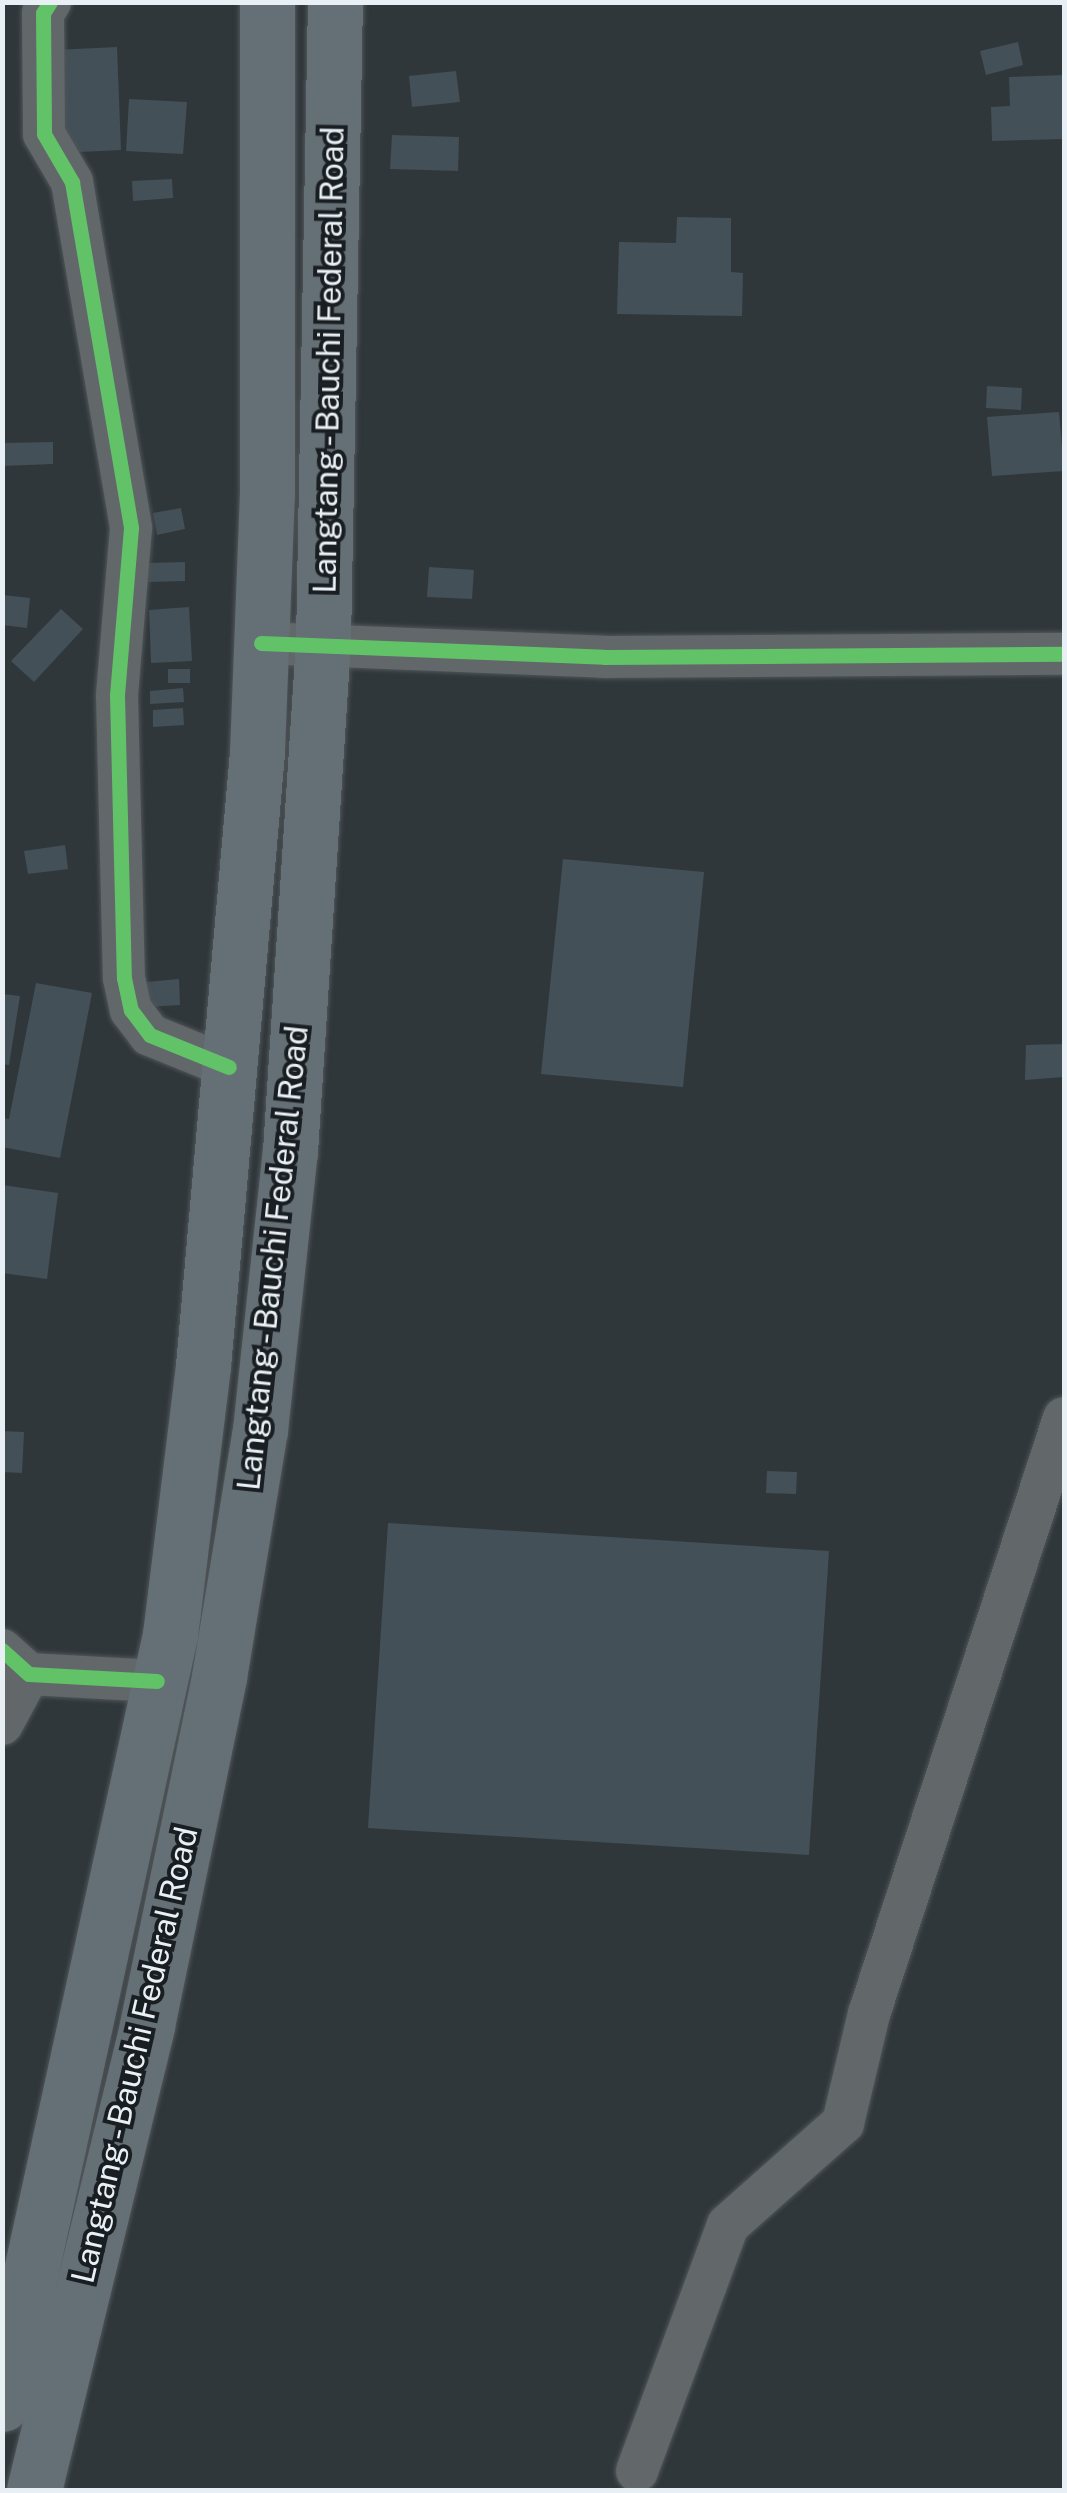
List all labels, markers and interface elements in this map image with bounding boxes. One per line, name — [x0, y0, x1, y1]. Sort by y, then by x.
street label: Langtang - Bauchi Federal Road — [306, 122, 352, 598]
street label: Langtang - Bauchi Federal Road — [229, 1019, 317, 1497]
street label: Langtang - Bauchi Federal Road — [63, 1819, 207, 2291]

